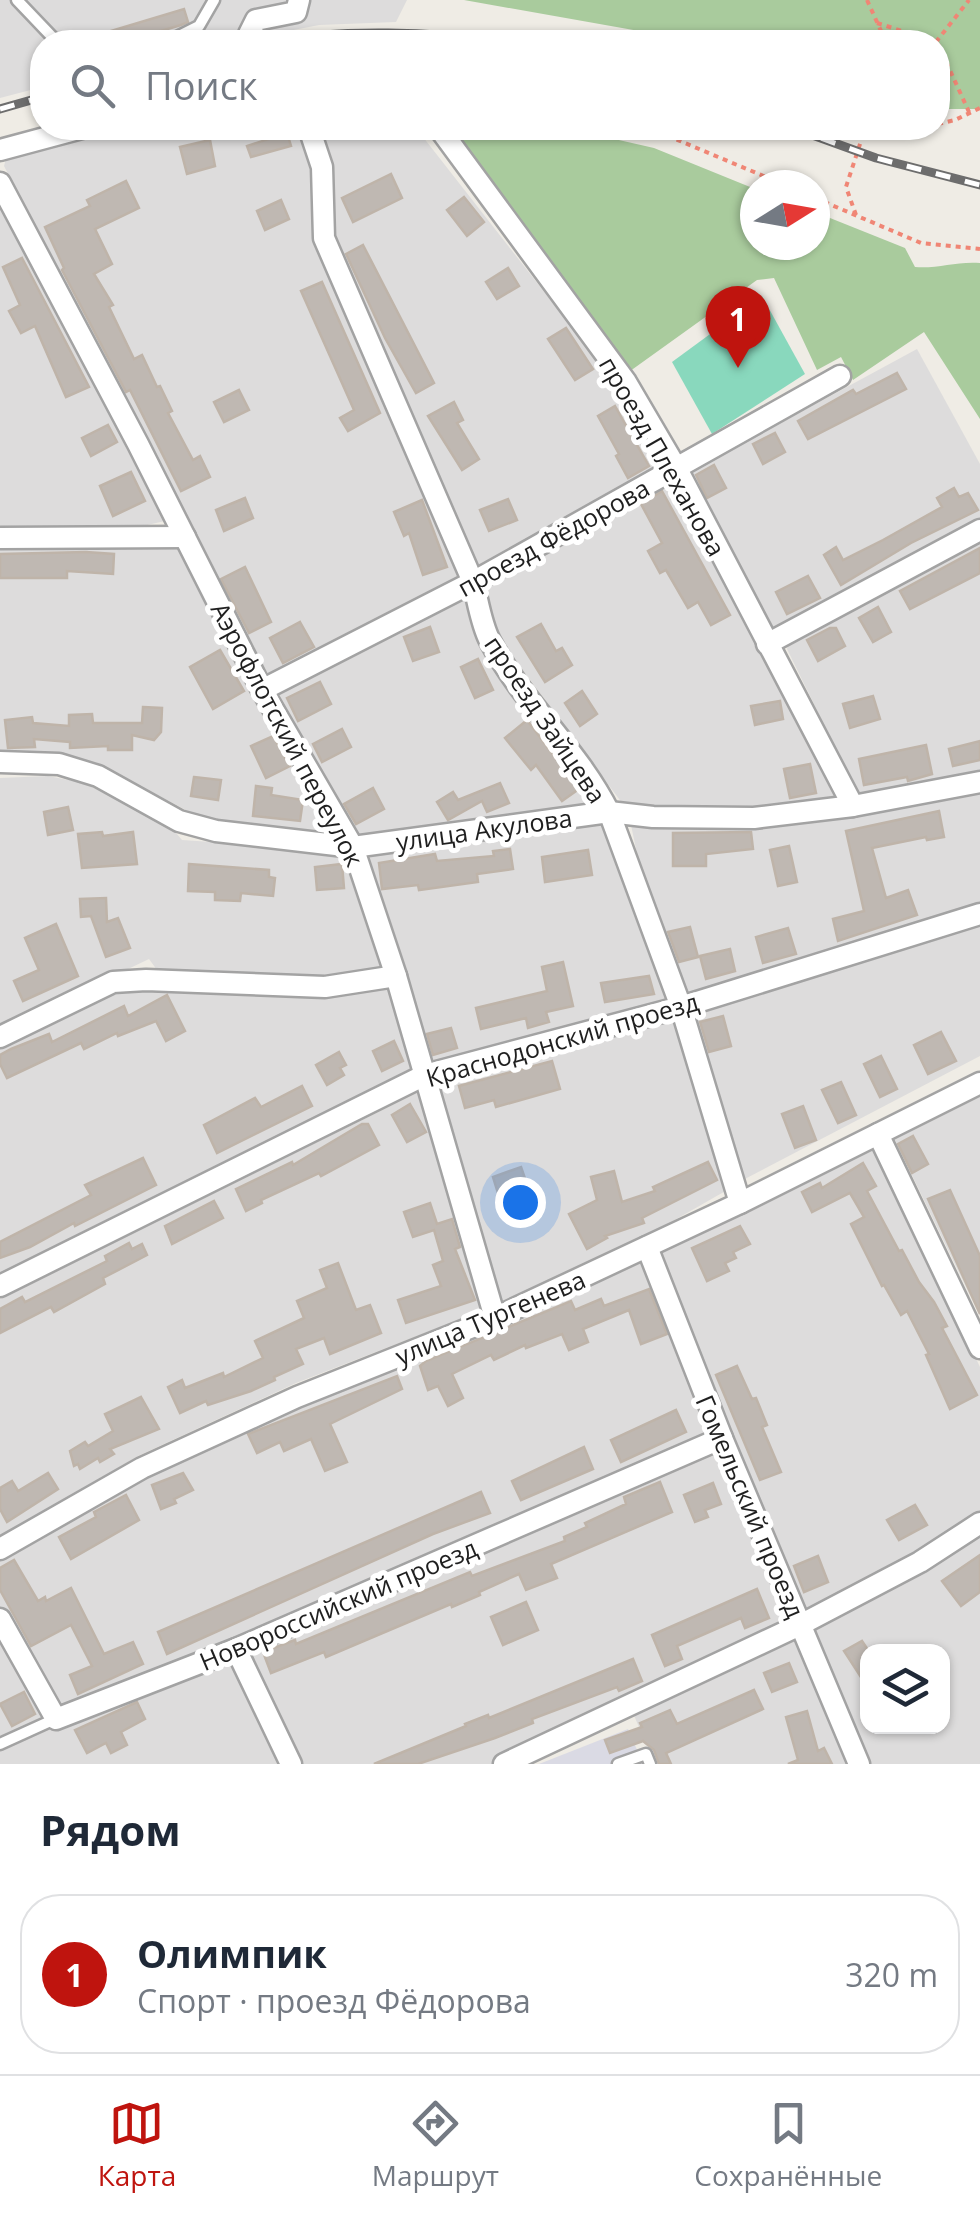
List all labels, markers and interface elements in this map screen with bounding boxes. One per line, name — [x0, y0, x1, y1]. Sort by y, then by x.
search box — [30, 30, 950, 140]
icon: search — [65, 58, 120, 113]
text: Поиск — [145, 59, 258, 111]
north arrow — [740, 170, 830, 260]
pin: 1 — [706, 286, 770, 368]
street label: проезд Плеханова — [592, 350, 734, 562]
street label: проезд Фёдорова — [451, 470, 655, 604]
street label: Аэрофлотский переулок — [204, 596, 372, 872]
street label: проезд Зайцева — [477, 629, 615, 809]
street label: улица Акулова — [394, 800, 574, 858]
street label: Краснодонский проезд — [422, 984, 702, 1094]
your location — [495, 1177, 546, 1228]
street label: улица Тургенева — [390, 1262, 590, 1372]
street label: Гомельский проезд — [689, 1389, 813, 1623]
street label: Новороссийский проезд — [194, 1530, 482, 1678]
map controls — [860, 1644, 950, 1734]
button: layers — [860, 1644, 950, 1734]
text: Рядом — [40, 1801, 181, 1858]
text: Олимпик — [137, 1927, 327, 1979]
text: 1 — [65, 1953, 84, 1996]
text: 320 m — [845, 1953, 938, 1996]
text: Спорт · проезд Фёдорова — [137, 1979, 531, 2022]
tab: Карта — [98, 2096, 176, 2194]
tab: Маршрут — [372, 2096, 499, 2194]
tab: Сохранённые — [694, 2096, 882, 2194]

